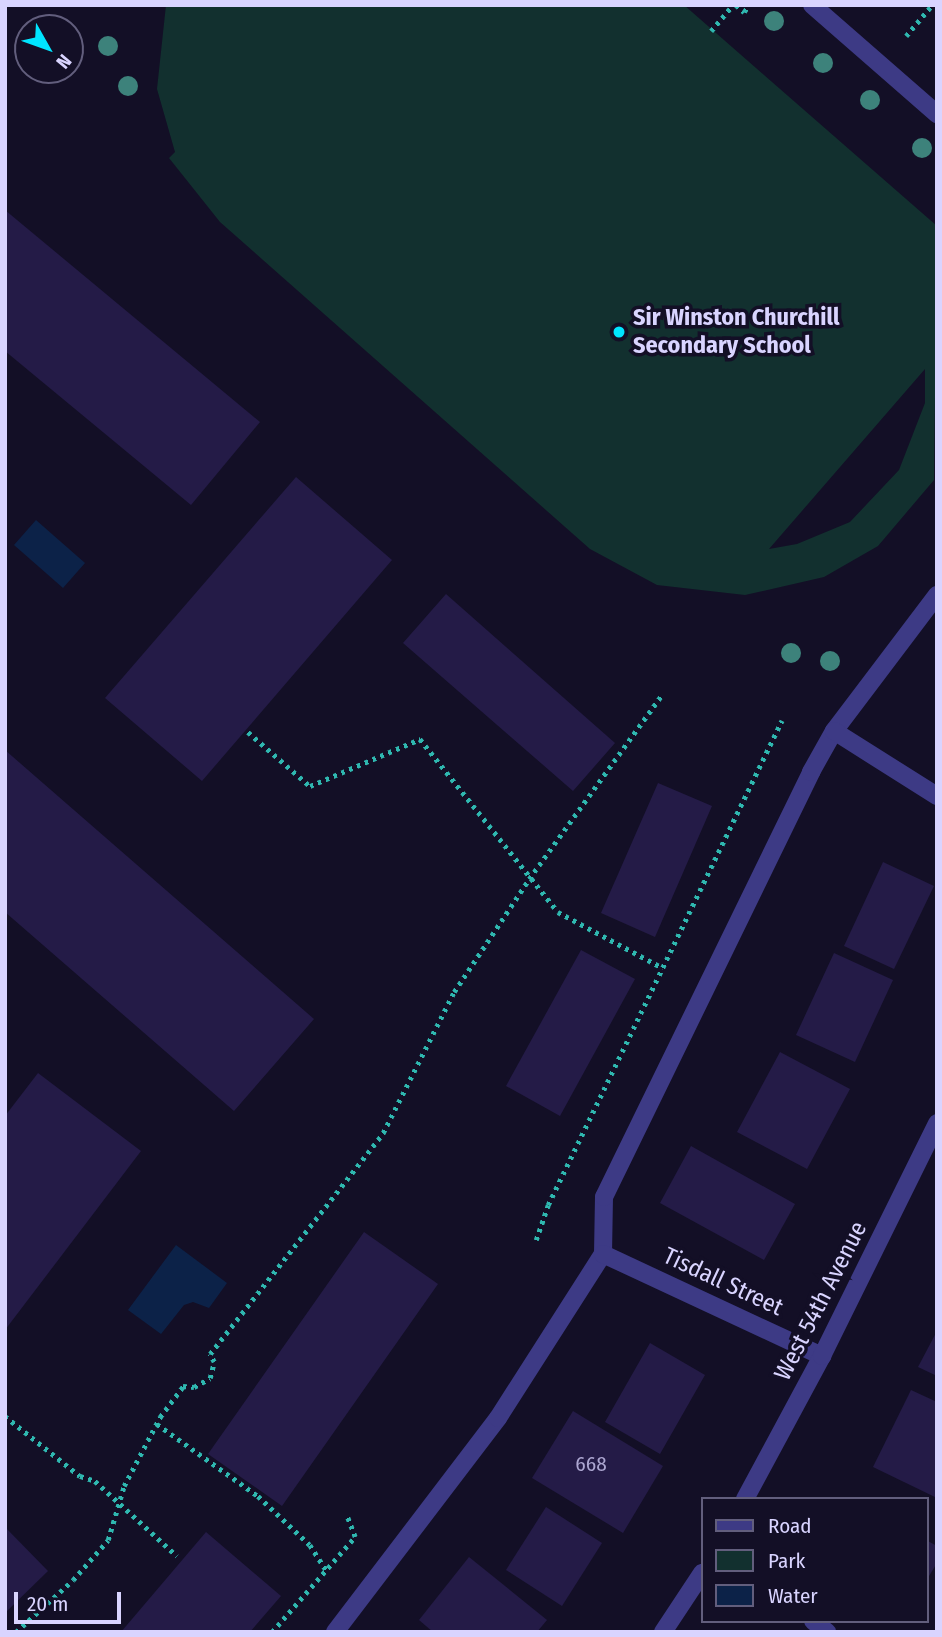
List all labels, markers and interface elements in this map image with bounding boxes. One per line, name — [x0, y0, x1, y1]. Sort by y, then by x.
north arrow — [14, 14, 84, 84]
text: N — [51, 50, 76, 73]
place label: Sir Winston Churchill Secondary School — [633, 304, 840, 360]
marker: Sir Winston Churchill Secondary School — [611, 324, 627, 340]
street label: West 54th Avenue — [769, 1217, 873, 1385]
street label: Tisdall Street — [658, 1242, 788, 1322]
house number: 668 — [575, 1451, 607, 1477]
legend — [701, 1497, 928, 1623]
text: Road — [768, 1513, 812, 1539]
text: Park — [768, 1548, 805, 1574]
scale bar — [18, 1578, 124, 1622]
text: Water — [768, 1583, 818, 1609]
text: 20 m — [27, 1591, 68, 1617]

